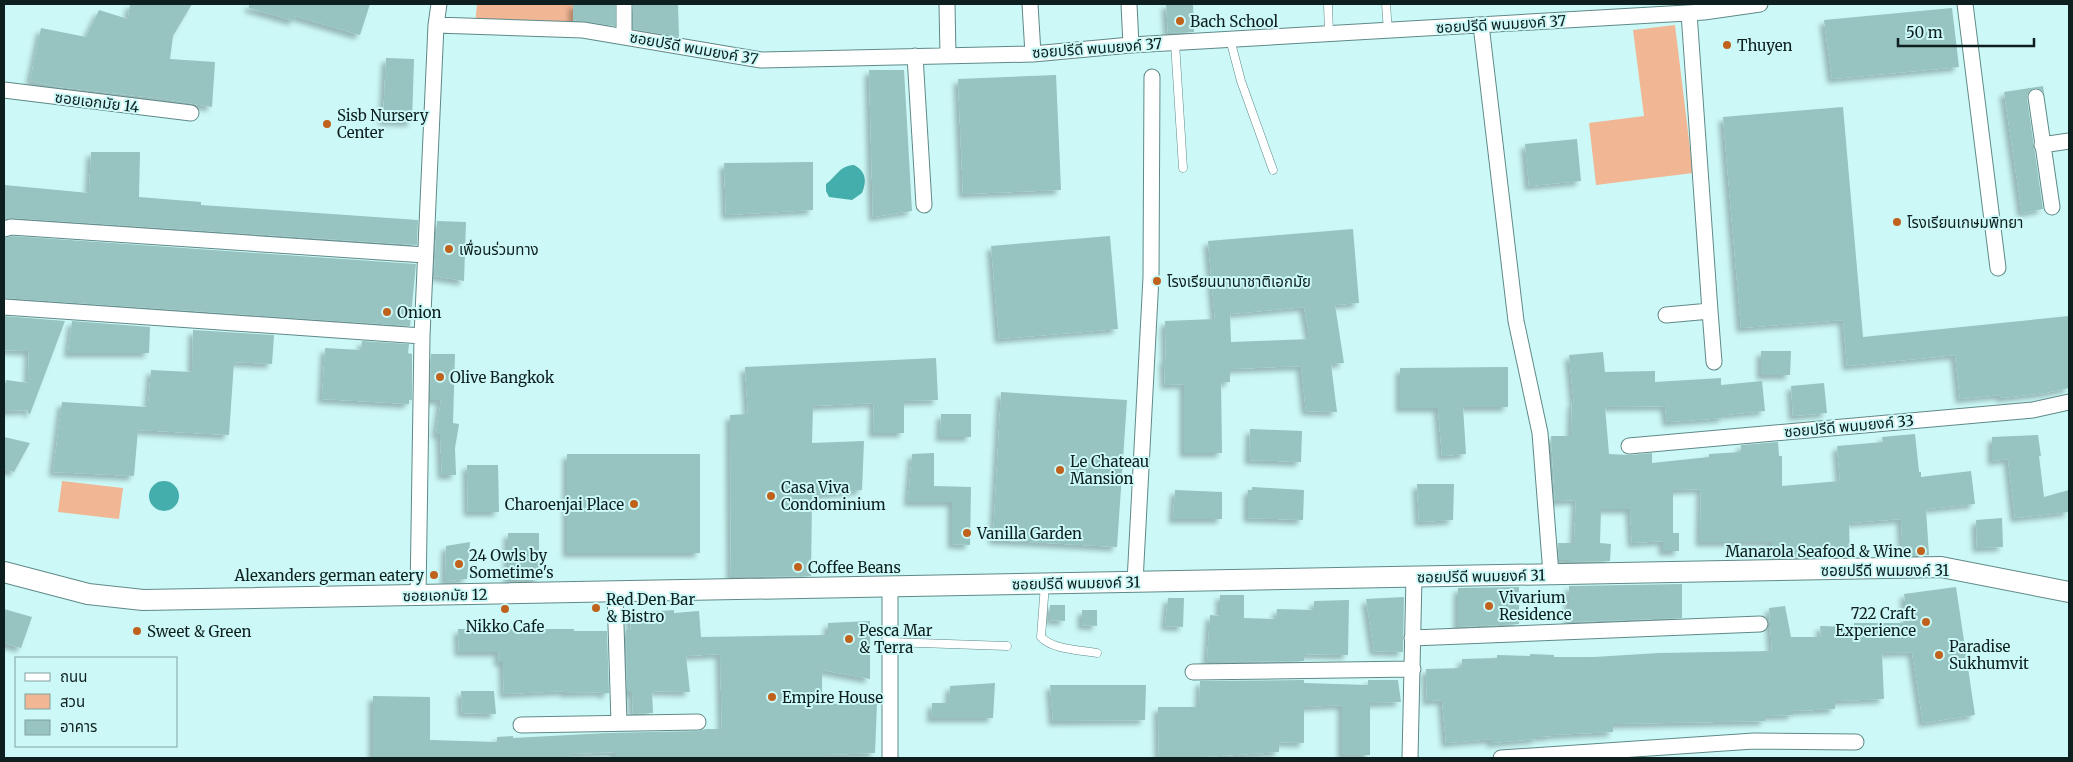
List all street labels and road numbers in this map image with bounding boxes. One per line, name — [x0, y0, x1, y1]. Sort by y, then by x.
street label: ซอยปรีดี พนมยงค์ 37 — [1435, 11, 1567, 37]
street label: ซอยปรีดี พนมยงค์ 37 — [628, 27, 760, 69]
street label: ซอยปรีดี พนมยงค์ 37 — [1031, 34, 1163, 62]
street label: ซอยเอกมัย 14 — [54, 87, 140, 117]
street label: ซอยปรีดี พนมยงค์ 33 — [1783, 411, 1915, 441]
street label: ซอยปรีดี พนมยงค์ 31 — [1821, 561, 1949, 580]
street label: ซอยปรีดี พนมยงค์ 31 — [1417, 565, 1546, 587]
street label: ซอยปรีดี พนมยงค์ 31 — [1012, 572, 1141, 594]
street label: ซอยเอกมัย 12 — [402, 585, 488, 605]

